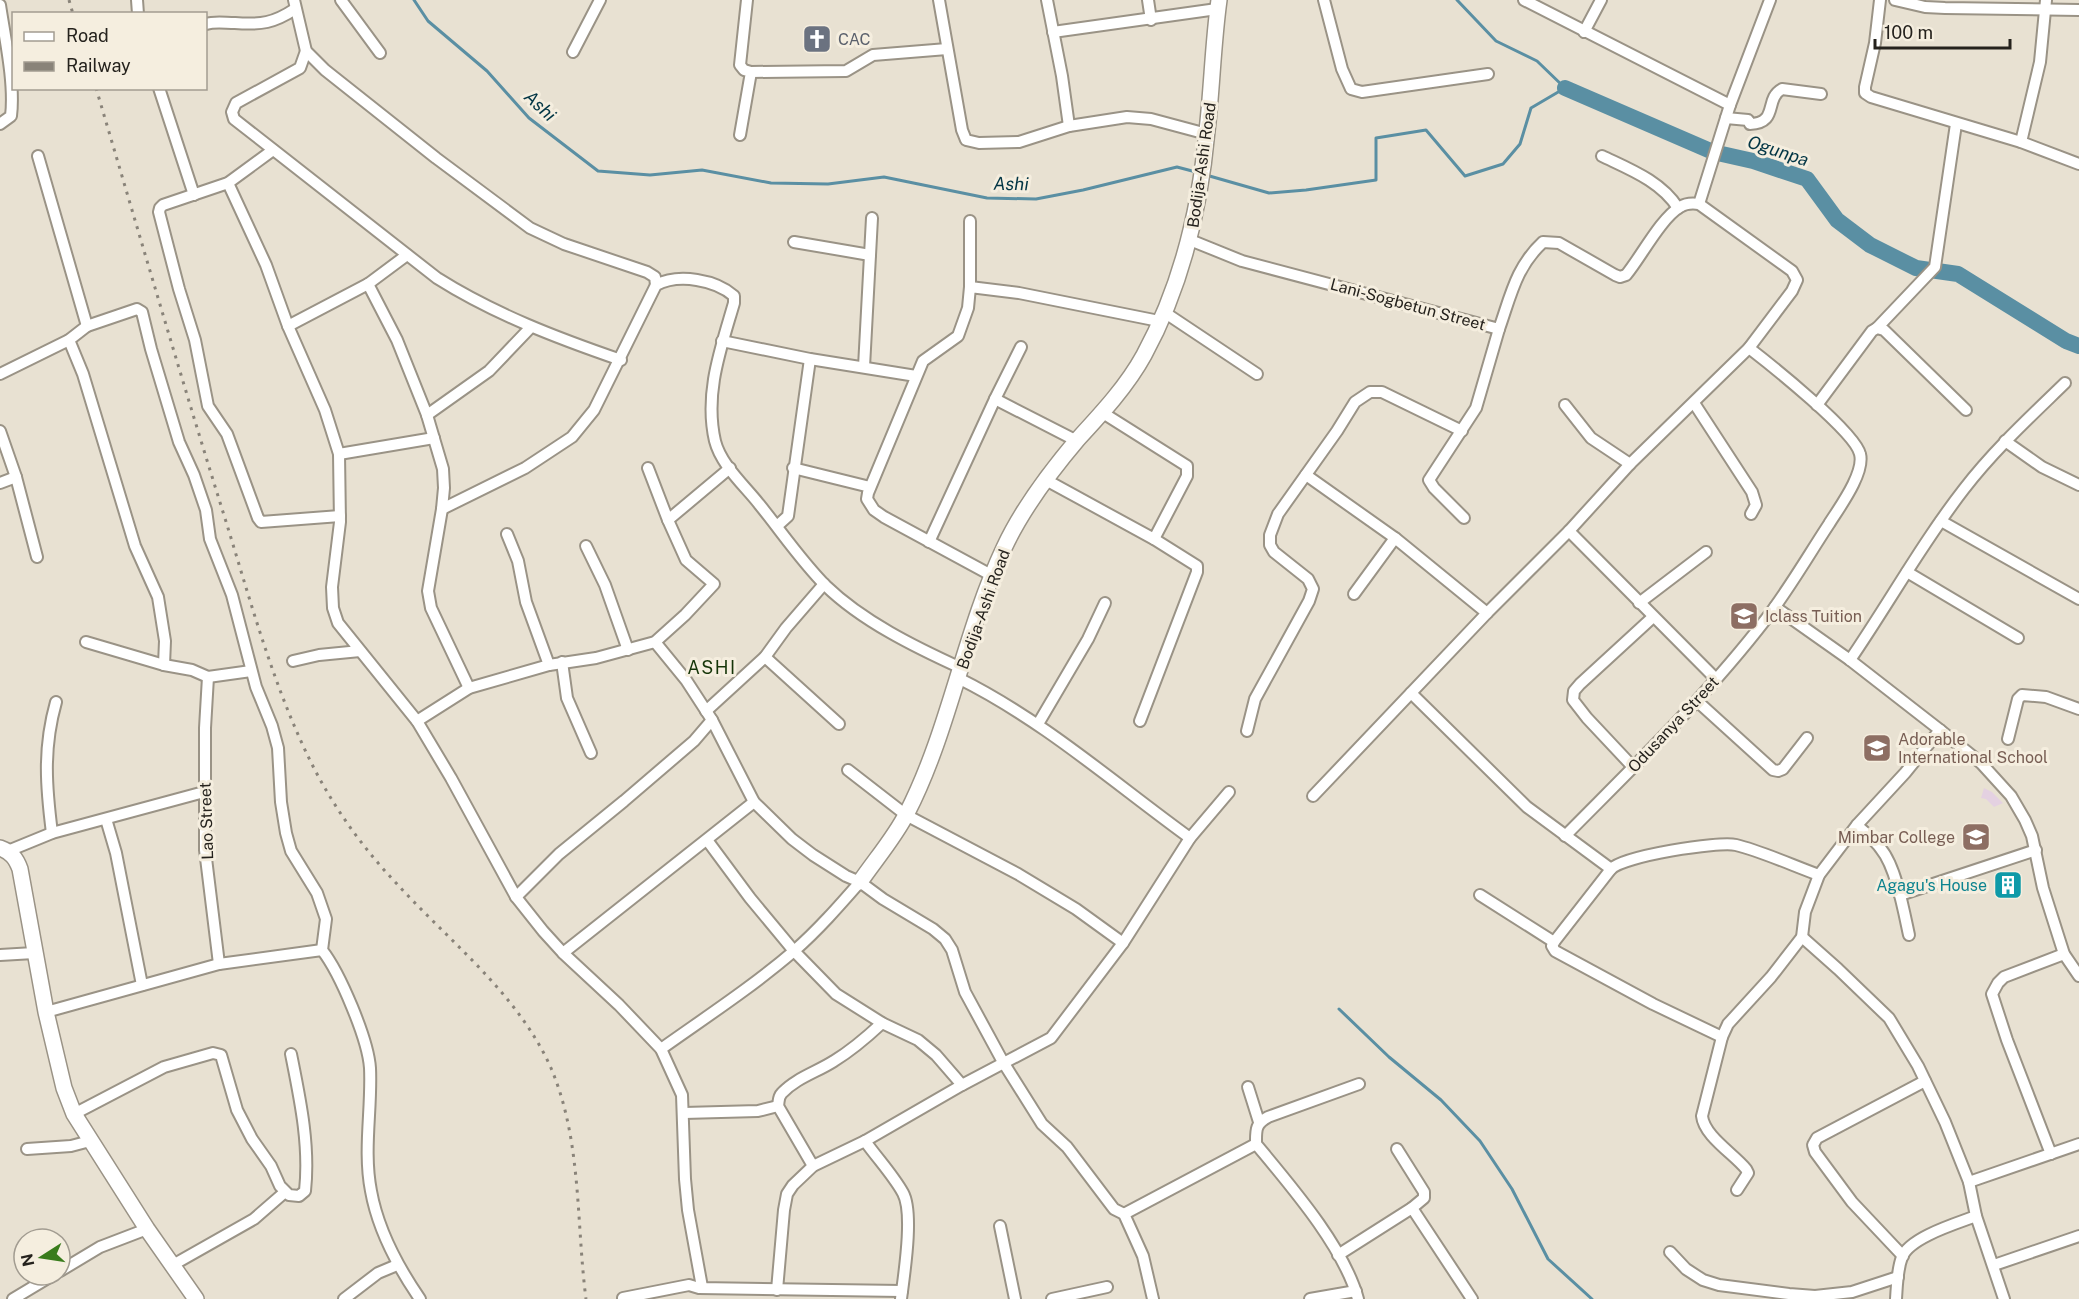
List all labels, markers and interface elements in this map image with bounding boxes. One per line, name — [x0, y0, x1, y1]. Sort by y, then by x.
legend — [12, 12, 207, 90]
scale bar — [1875, 12, 2010, 50]
text: 100 m — [1884, 22, 1933, 43]
church icon: CAC — [801, 23, 833, 55]
text: Road — [66, 25, 109, 46]
place label: CAC — [838, 30, 871, 49]
text: Railway — [66, 55, 131, 76]
water label: Ashi — [520, 86, 561, 126]
street label: Bodija-Ashi Road — [1183, 101, 1220, 229]
water label: Ogunpa — [1745, 131, 1811, 170]
water label: Ashi — [993, 173, 1029, 194]
street label: Lani-Sogbetun Street — [1328, 275, 1488, 334]
street label: Bodija-Ashi Road — [953, 547, 1014, 672]
school or university icon: Iclass Tuition — [1728, 600, 1760, 632]
place label: Iclass Tuition — [1765, 607, 1862, 626]
district label: ASHI — [687, 657, 737, 678]
street label: Odusanya Street — [1624, 672, 1723, 776]
place label: Adorable International School — [1898, 730, 2048, 767]
school or university icon: Adorable International School — [1861, 732, 1893, 764]
street label: Lao Street — [196, 782, 217, 860]
school or university icon: Mimbar College — [1960, 821, 1992, 853]
place label: Mimbar College — [1838, 828, 1955, 847]
building icon: Agagu's House — [1992, 869, 2024, 901]
place label: Agagu's House — [1876, 876, 1987, 895]
north arrow — [12, 1227, 72, 1287]
text: N — [17, 1252, 38, 1268]

